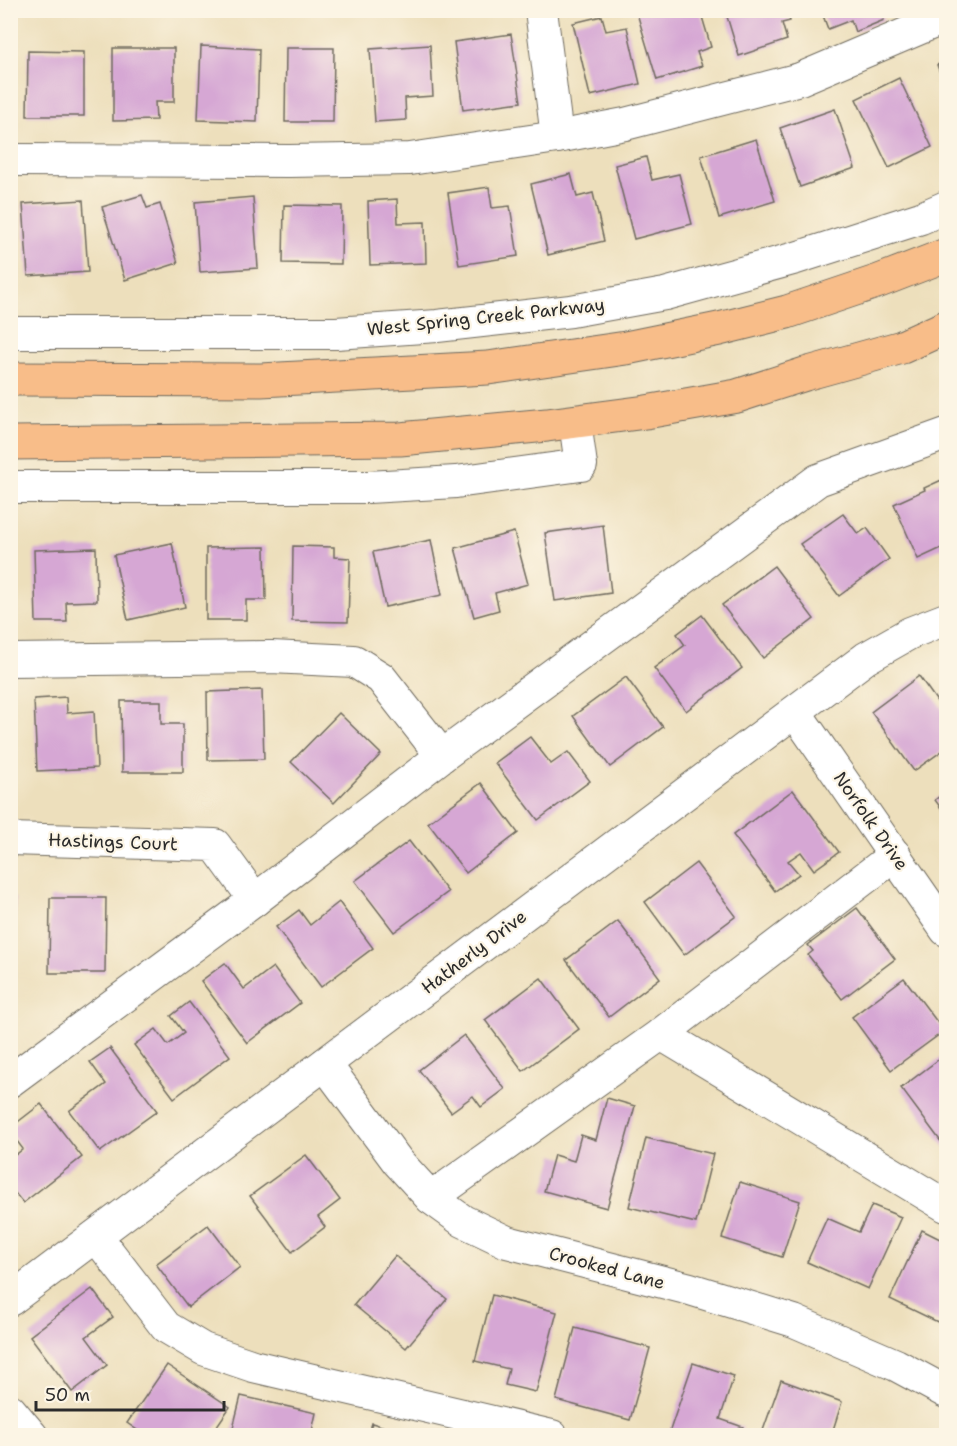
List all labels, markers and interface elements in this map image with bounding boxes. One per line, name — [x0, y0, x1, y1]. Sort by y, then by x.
street label: West Spring Creek Parkway — [366, 293, 606, 341]
street label: Norfolk Drive — [828, 767, 914, 875]
street label: Hastings Court — [48, 828, 178, 856]
street label: Hatherly Drive — [416, 904, 532, 1000]
street label: Crooked Lane — [546, 1241, 668, 1295]
scale bar — [36, 1374, 224, 1412]
text: 50 m — [45, 1383, 90, 1407]

